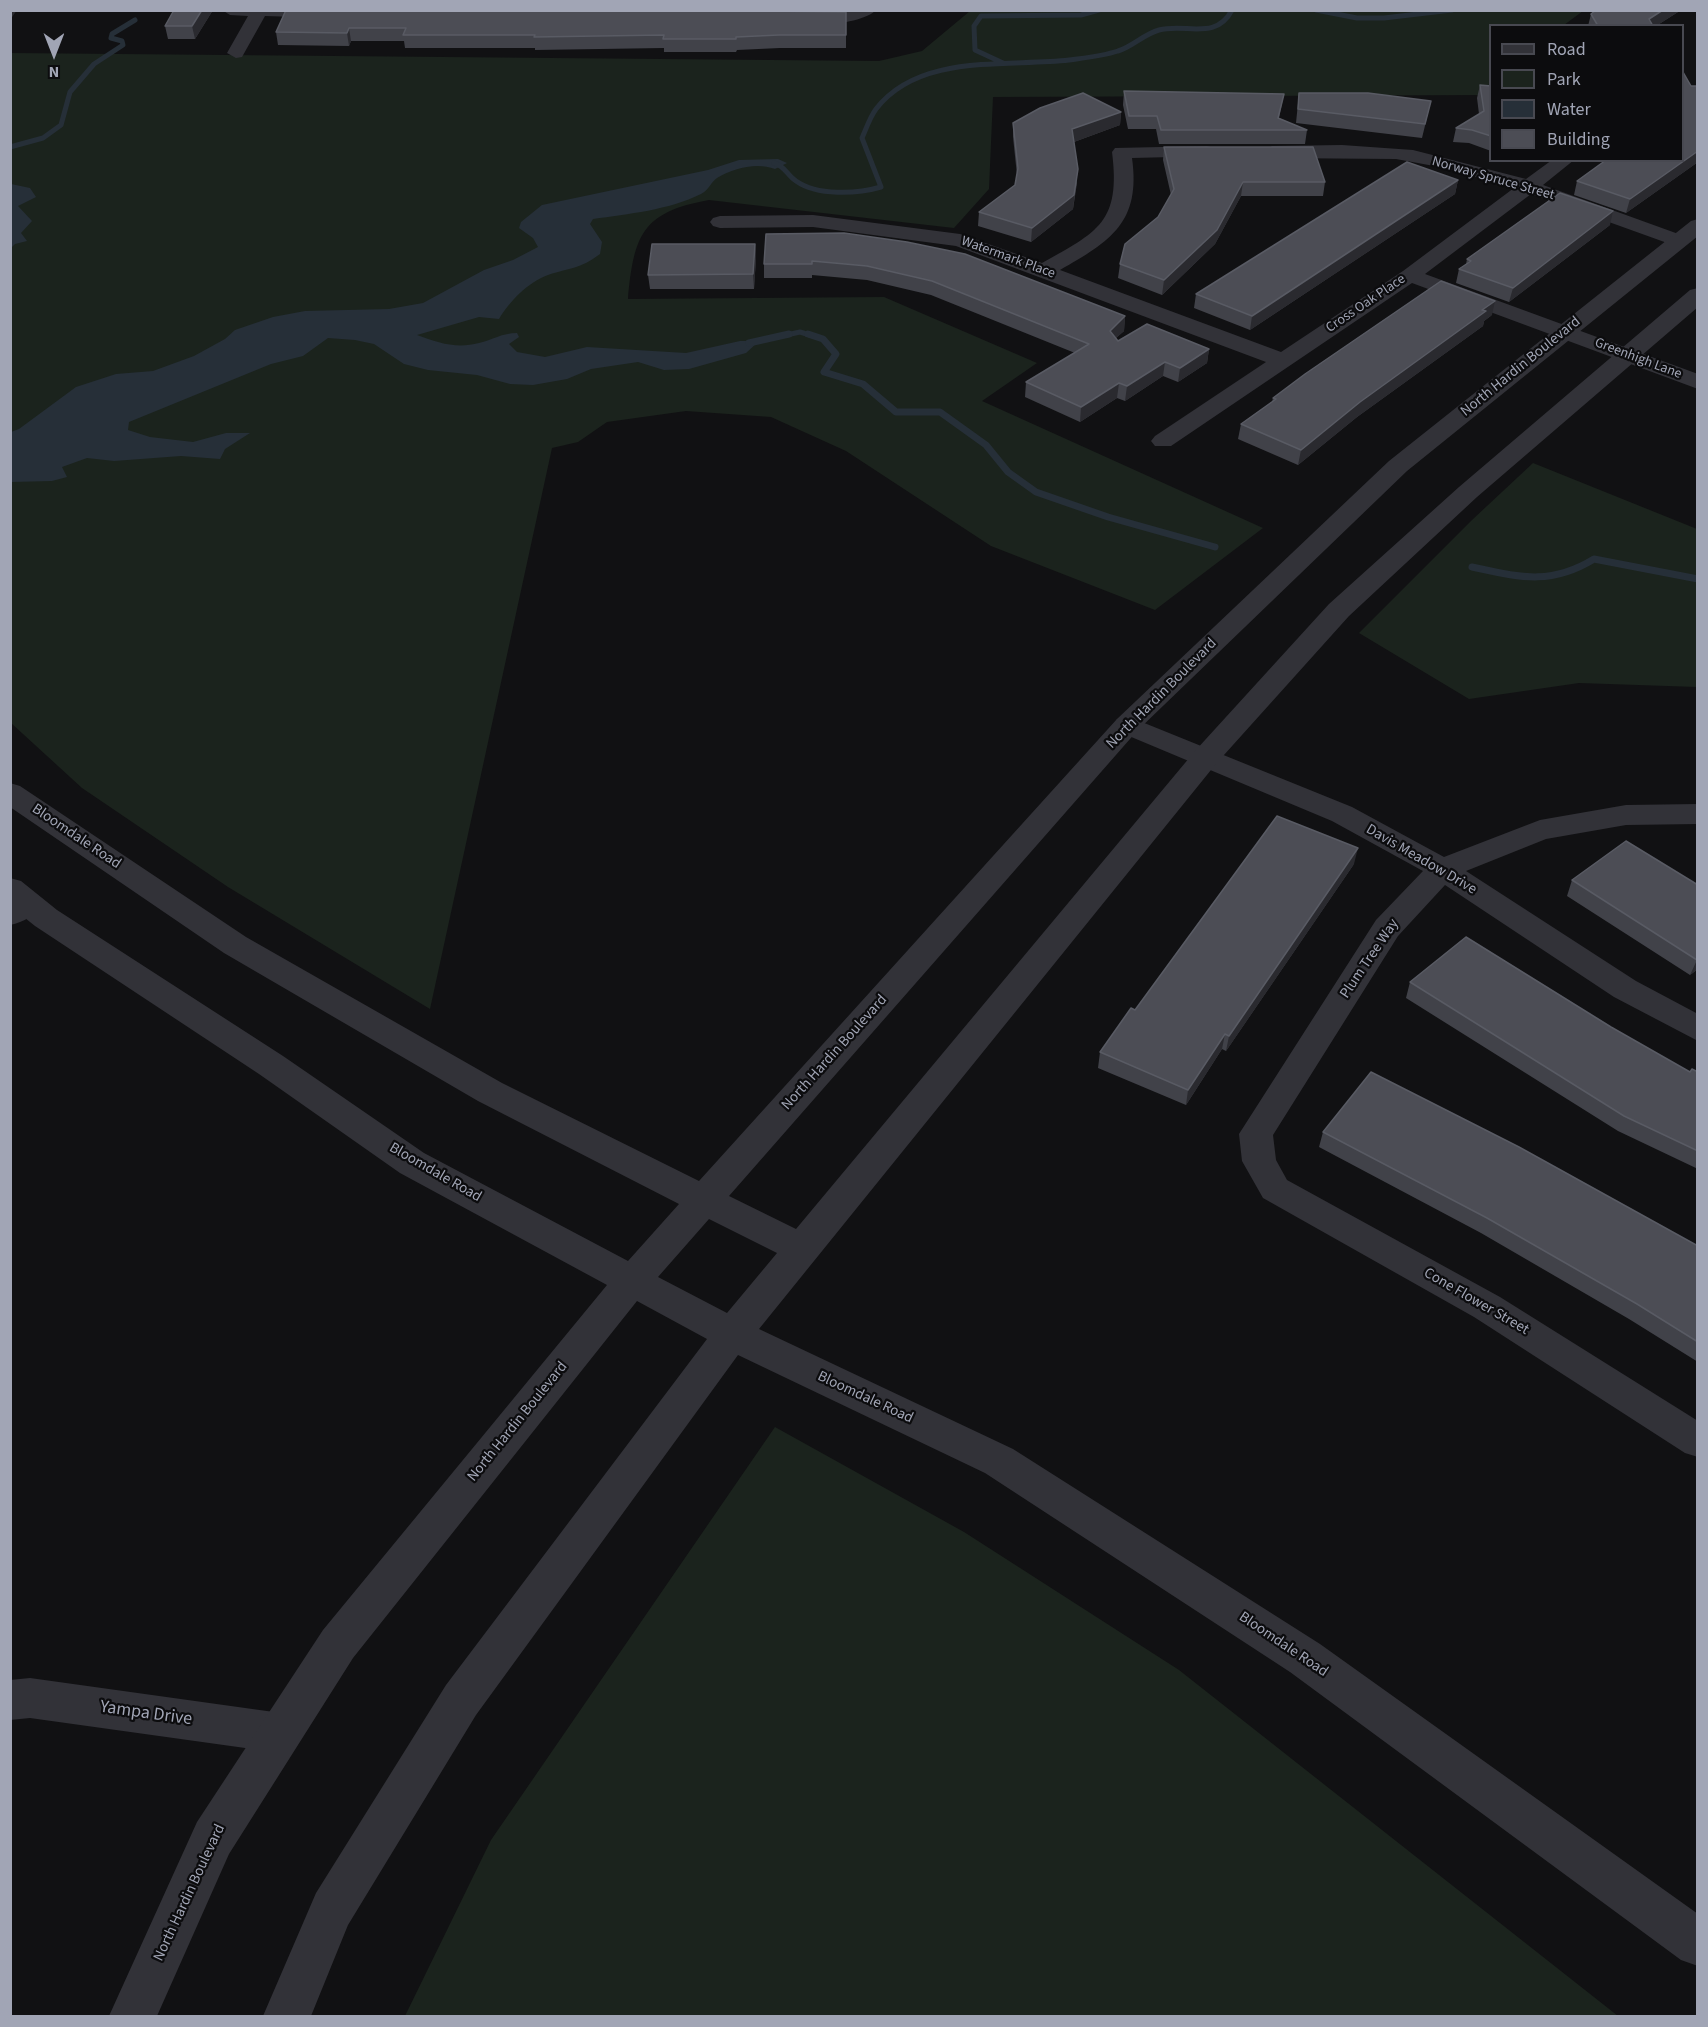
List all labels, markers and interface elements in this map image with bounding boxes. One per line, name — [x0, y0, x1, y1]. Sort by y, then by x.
north arrow — [24, 24, 84, 84]
legend — [1489, 24, 1684, 162]
text: Road — [1547, 37, 1586, 62]
text: N — [49, 61, 59, 83]
text: Park — [1547, 67, 1581, 92]
text: Water — [1547, 97, 1591, 122]
text: Building — [1547, 127, 1610, 152]
street label: Norway Spruce Street — [1430, 153, 1556, 205]
street label: Watermark Place — [959, 233, 1057, 283]
street label: Cross Oak Place — [1323, 271, 1409, 337]
street label: North Hardin Boulevard — [1457, 313, 1585, 421]
street label: Greenhigh Lane — [1592, 335, 1684, 383]
street label: North Hardin Boulevard — [1103, 635, 1221, 753]
street label: Bloomdale Road — [28, 801, 124, 873]
street label: Davis Meadow Drive — [1362, 821, 1480, 899]
street label: Plum Tree Way — [1337, 916, 1403, 1002]
street label: North Hardin Boulevard — [778, 992, 892, 1114]
street label: Bloomdale Road — [386, 1139, 484, 1207]
street label: Cone Flower Street — [1420, 1265, 1532, 1339]
street label: North Hardin Boulevard — [464, 1358, 572, 1486]
street label: Bloomdale Road — [814, 1368, 916, 1428]
street label: Bloomdale Road — [1235, 1609, 1331, 1681]
street label: Yampa Drive — [99, 1697, 193, 1731]
street label: North Hardin Boulevard — [150, 1822, 230, 1964]

